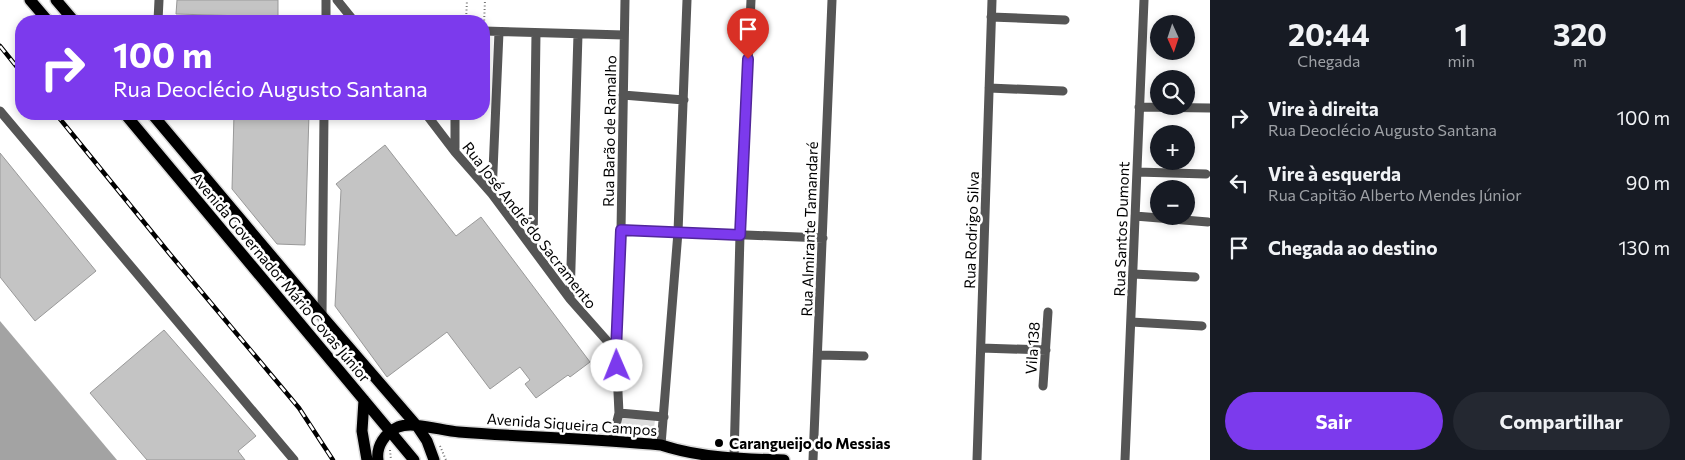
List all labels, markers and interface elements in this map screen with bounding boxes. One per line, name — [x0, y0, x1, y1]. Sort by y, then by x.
pin — [727, 8, 769, 59]
icon: arrive — [734, 15, 762, 43]
north arrow — [1150, 15, 1195, 60]
map controls — [1150, 15, 1195, 225]
text: 20:44 — [1288, 15, 1370, 52]
text: 1 — [1454, 15, 1468, 52]
text: 320 — [1553, 15, 1607, 52]
text: 100 m — [113, 32, 213, 75]
icon: right — [30, 35, 95, 100]
text: Chegada — [1297, 51, 1360, 70]
text: min — [1448, 51, 1475, 70]
text: m — [1573, 51, 1587, 70]
street label: Rua Barão de Ramalho — [599, 55, 619, 207]
button: search — [1150, 70, 1195, 115]
text: Rua Deoclécio Augusto Santana — [113, 75, 428, 102]
text: Vire à direita — [1268, 97, 1379, 120]
icon: right — [1225, 104, 1253, 132]
text: 100 m — [1617, 106, 1670, 129]
text: Rua Deoclécio Augusto Santana — [1268, 120, 1497, 139]
button: + — [1150, 125, 1195, 170]
street label: Rua José André do Sacramento — [459, 138, 601, 312]
street label: Rua Almirante Tamandaré — [797, 141, 821, 317]
street label: Rua Santos Dumont — [1110, 161, 1132, 297]
text: Vire à esquerda — [1268, 162, 1401, 185]
street label: Avenida Governador Mário Covas Júnior — [188, 168, 374, 386]
icon: left — [1225, 169, 1253, 197]
street label: Rua Rodrigo Silva — [960, 171, 982, 289]
text: 90 m — [1626, 171, 1670, 194]
button: − — [1150, 180, 1195, 225]
text: Rua Capitão Alberto Mendes Júnior — [1268, 185, 1522, 204]
icon: arrive — [1225, 234, 1253, 262]
text: Chegada ao destino — [1268, 236, 1438, 259]
text: 130 m — [1618, 236, 1670, 259]
street label: Vila 138 — [1021, 321, 1043, 375]
position arrow — [590, 339, 642, 391]
button: Sair — [1225, 392, 1443, 450]
button: Compartilhar — [1453, 392, 1670, 450]
street label: Avenida Siqueira Campos — [486, 409, 658, 439]
place label: Carangueijo do Messias — [729, 434, 891, 452]
marker: Carangueijo do Messias — [713, 437, 725, 449]

